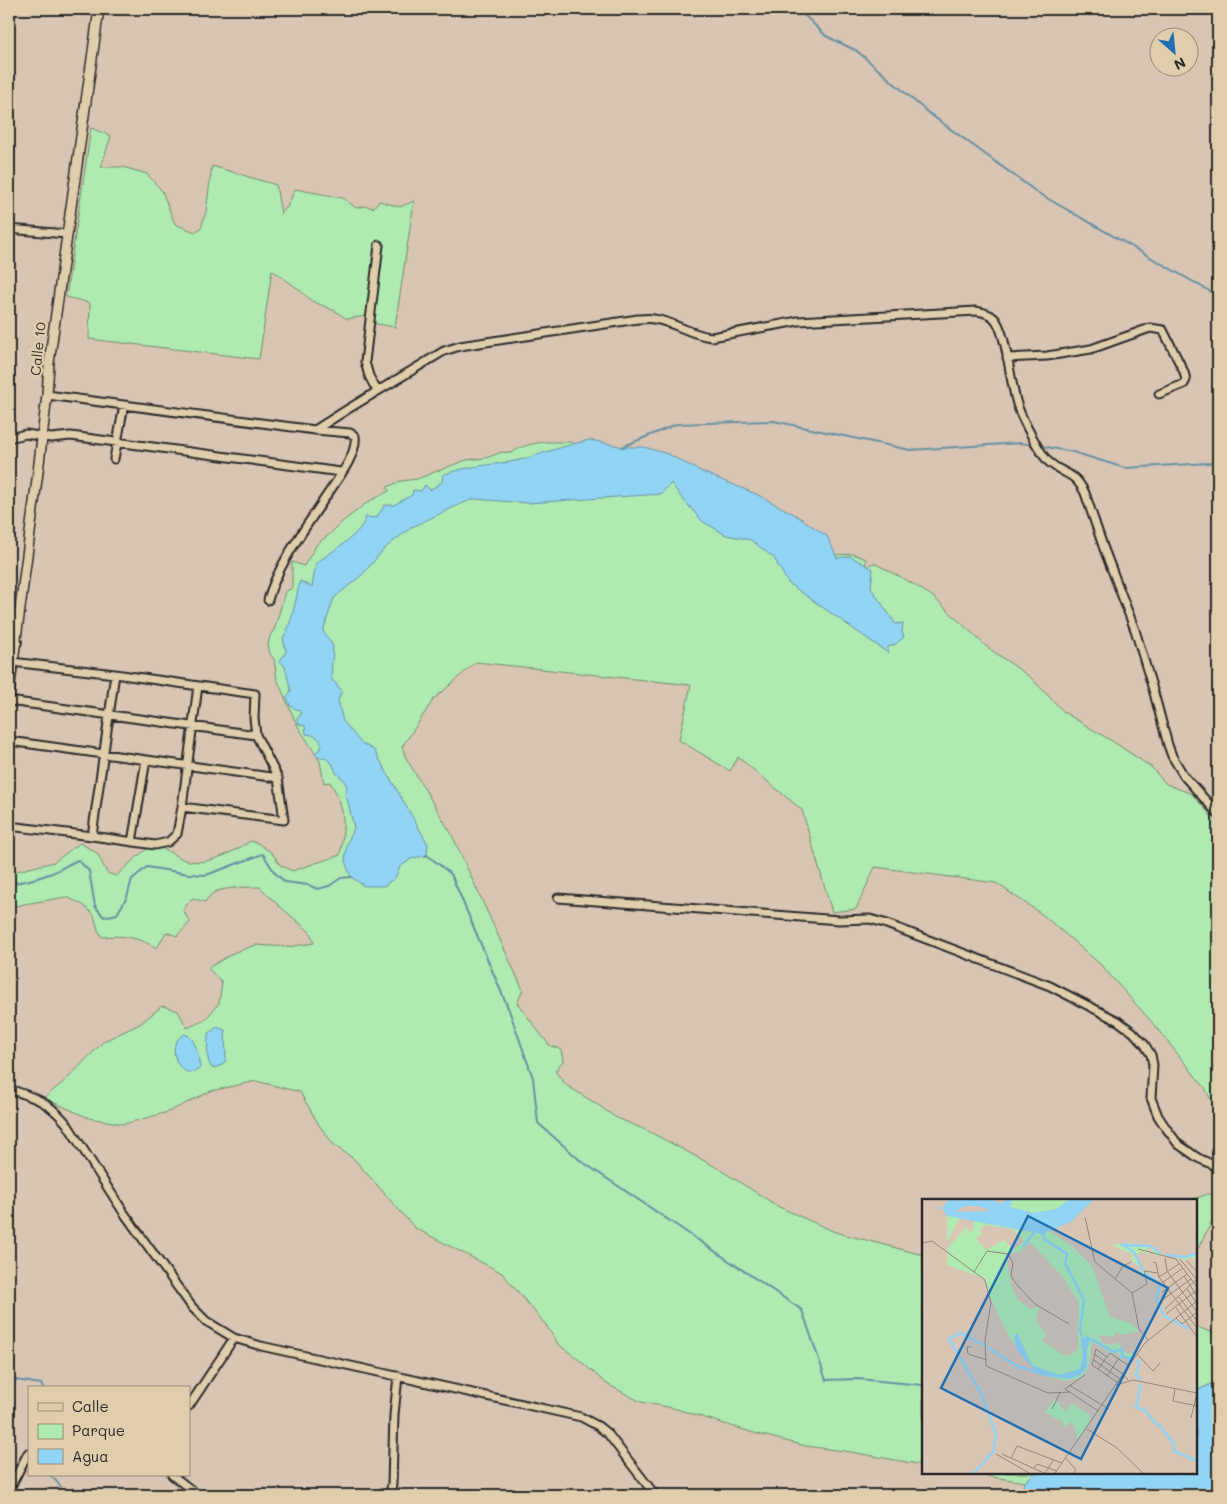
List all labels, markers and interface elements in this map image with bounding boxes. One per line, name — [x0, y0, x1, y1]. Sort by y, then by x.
north arrow — [1150, 28, 1200, 78]
text: N — [1171, 53, 1189, 75]
street label: Calle 10 — [25, 321, 50, 377]
inset map — [922, 1199, 1197, 1474]
legend — [28, 1386, 190, 1476]
text: Calle — [72, 1396, 109, 1416]
text: Parque — [72, 1420, 125, 1440]
text: Agua — [72, 1446, 109, 1466]

